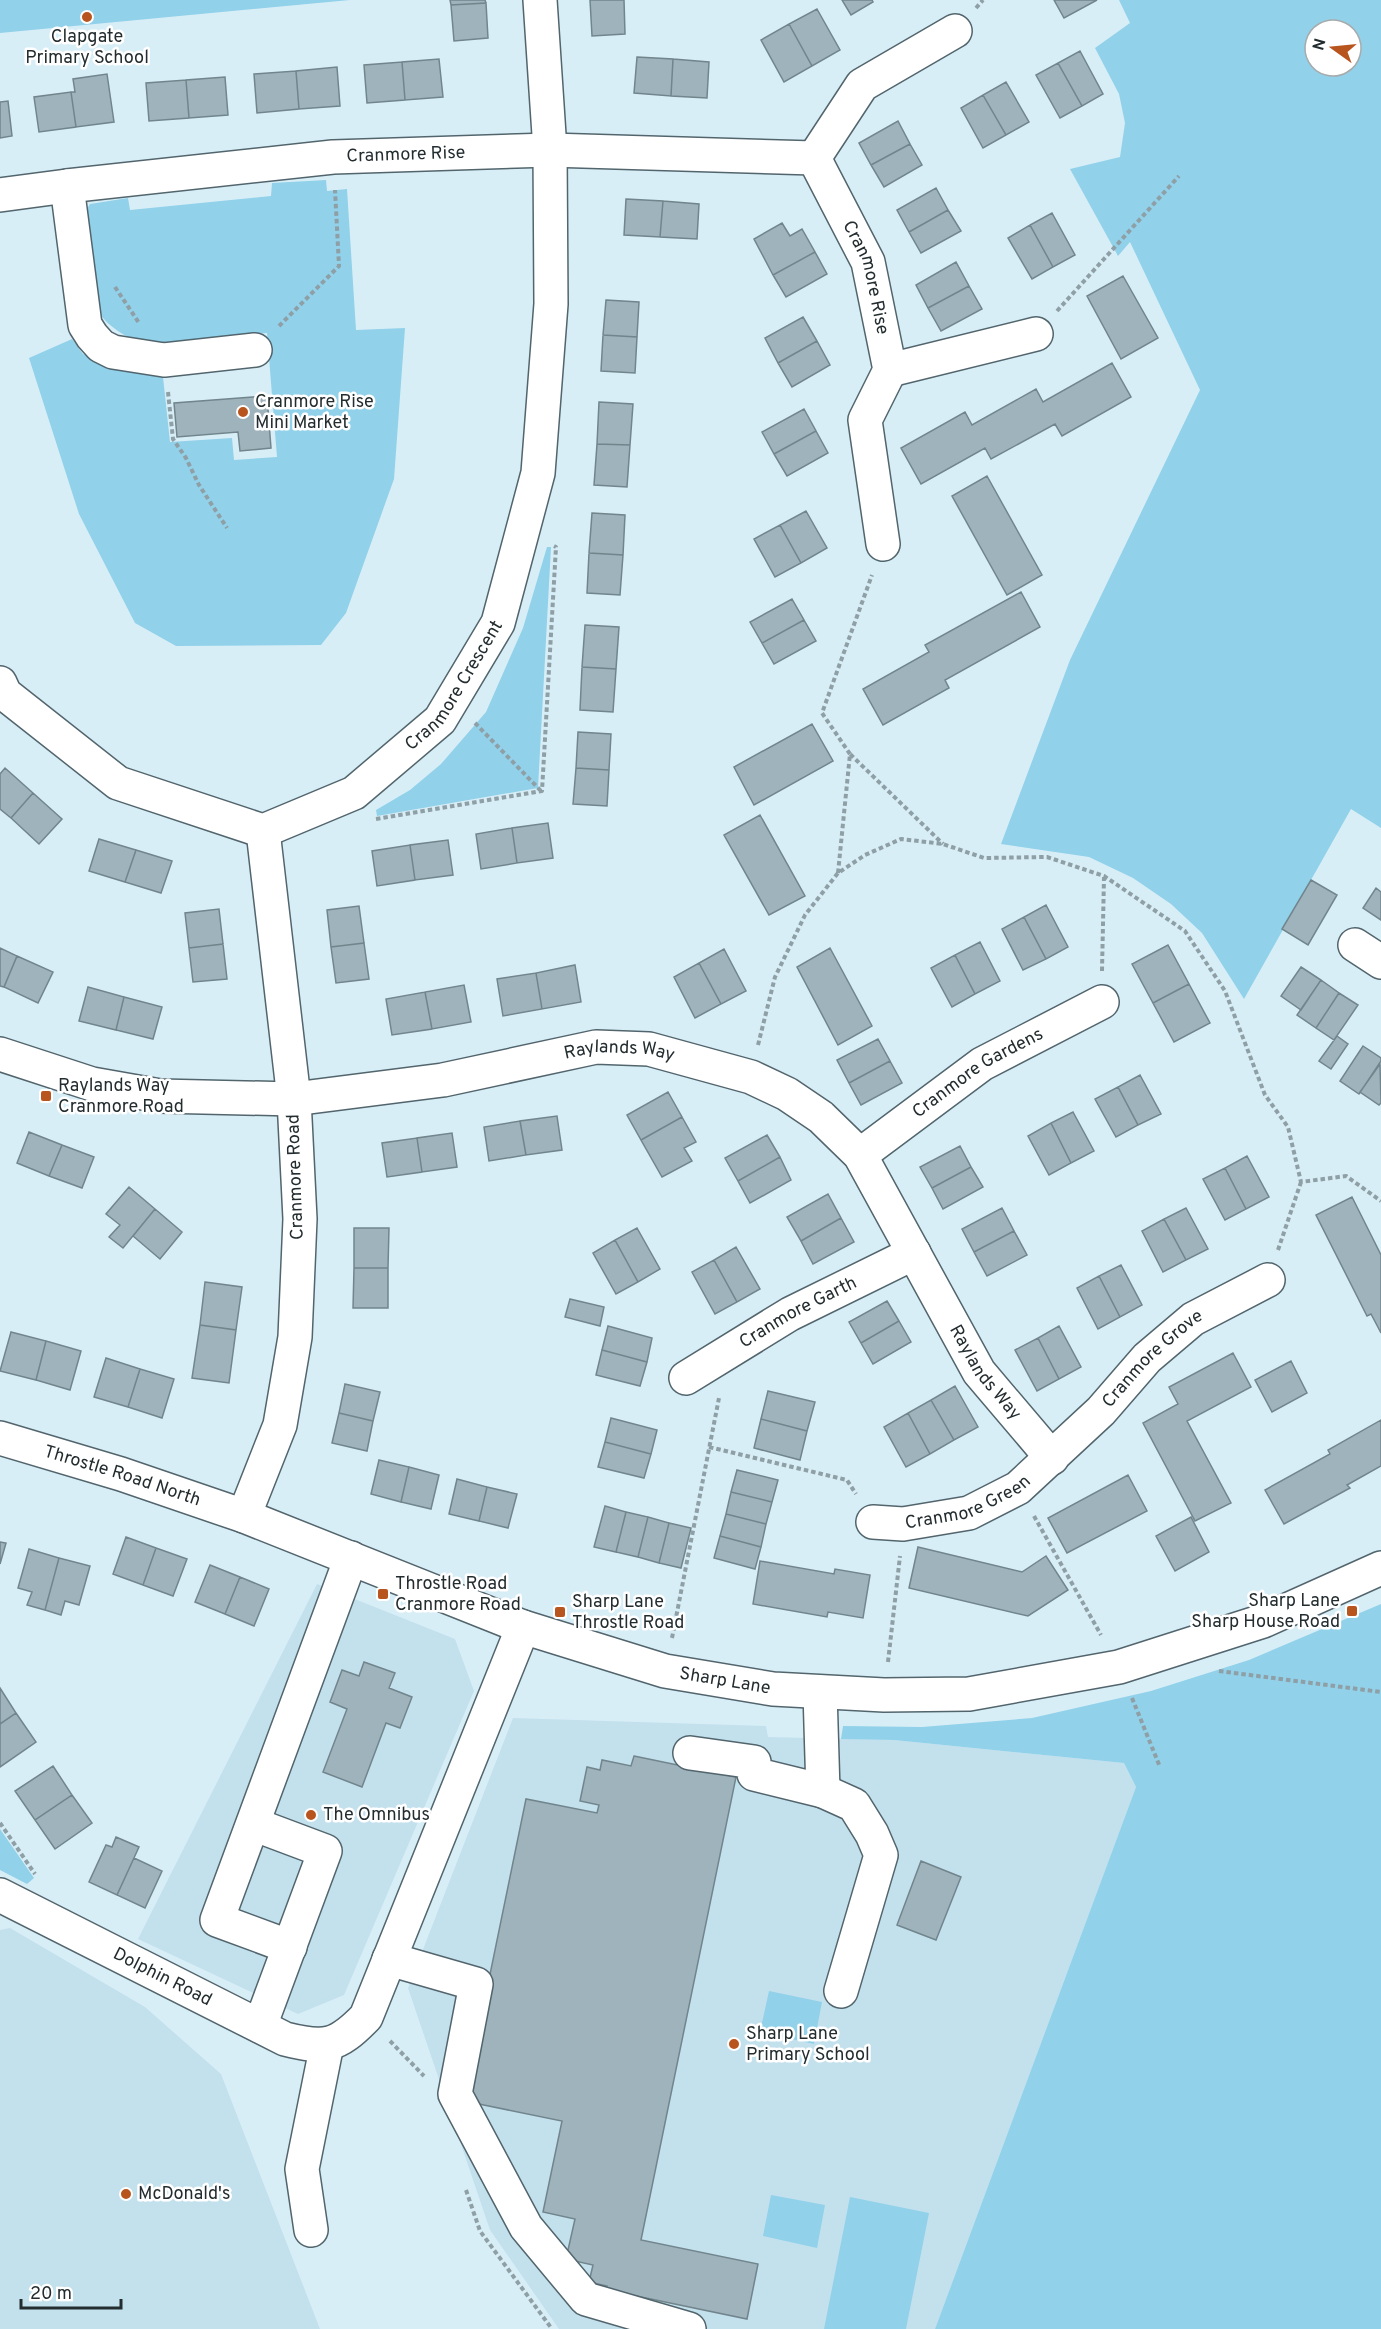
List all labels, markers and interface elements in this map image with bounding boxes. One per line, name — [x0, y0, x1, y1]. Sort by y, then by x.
marker: Clapgate Primary School — [80, 10, 94, 24]
north arrow — [1303, 18, 1363, 78]
place label: Clapgate Primary School — [25, 26, 149, 70]
text: N — [1309, 36, 1332, 53]
street label: Cranmore Rise — [346, 141, 466, 168]
street label: Cranmore Rise — [837, 217, 894, 337]
place label: Cranmore Rise Mini Market — [255, 391, 374, 435]
marker: Cranmore Rise Mini Market — [236, 405, 250, 419]
street label: Cranmore Crescent — [400, 616, 508, 756]
street label: Cranmore Gardens — [908, 1023, 1047, 1123]
street label: Raylands Way — [562, 1035, 677, 1067]
place label: Raylands Way Cranmore Road — [58, 1075, 184, 1119]
marker: Raylands Way Cranmore Road — [39, 1089, 53, 1103]
street label: Cranmore Road — [282, 1114, 310, 1240]
street label: Cranmore Garth — [735, 1271, 861, 1354]
street label: Cranmore Grove — [1097, 1304, 1207, 1413]
street label: Raylands Way — [944, 1321, 1026, 1425]
street label: Throstle Road North — [41, 1440, 204, 1512]
street label: Cranmore Green — [903, 1470, 1036, 1535]
place label: Throstle Road Cranmore Road — [395, 1573, 521, 1617]
marker: Throstle Road Cranmore Road — [376, 1587, 390, 1601]
place label: Sharp Lane Sharp House Road — [1191, 1590, 1340, 1634]
place label: Sharp Lane Throstle Road — [572, 1591, 684, 1635]
marker: Sharp Lane Sharp House Road — [1345, 1604, 1359, 1618]
marker: Sharp Lane Throstle Road — [553, 1605, 567, 1619]
street label: Sharp Lane — [678, 1662, 772, 1700]
place label: The Omnibus — [323, 1804, 430, 1827]
marker: The Omnibus — [304, 1808, 318, 1822]
street label: Dolphin Road — [109, 1942, 216, 2012]
place label: Sharp Lane Primary School — [746, 2023, 870, 2067]
marker: Sharp Lane Primary School — [727, 2037, 741, 2051]
place label: McDonald's — [138, 2183, 230, 2206]
marker: McDonald's — [119, 2187, 133, 2201]
scale bar — [21, 2272, 122, 2310]
text: 20 m — [30, 2283, 72, 2306]

